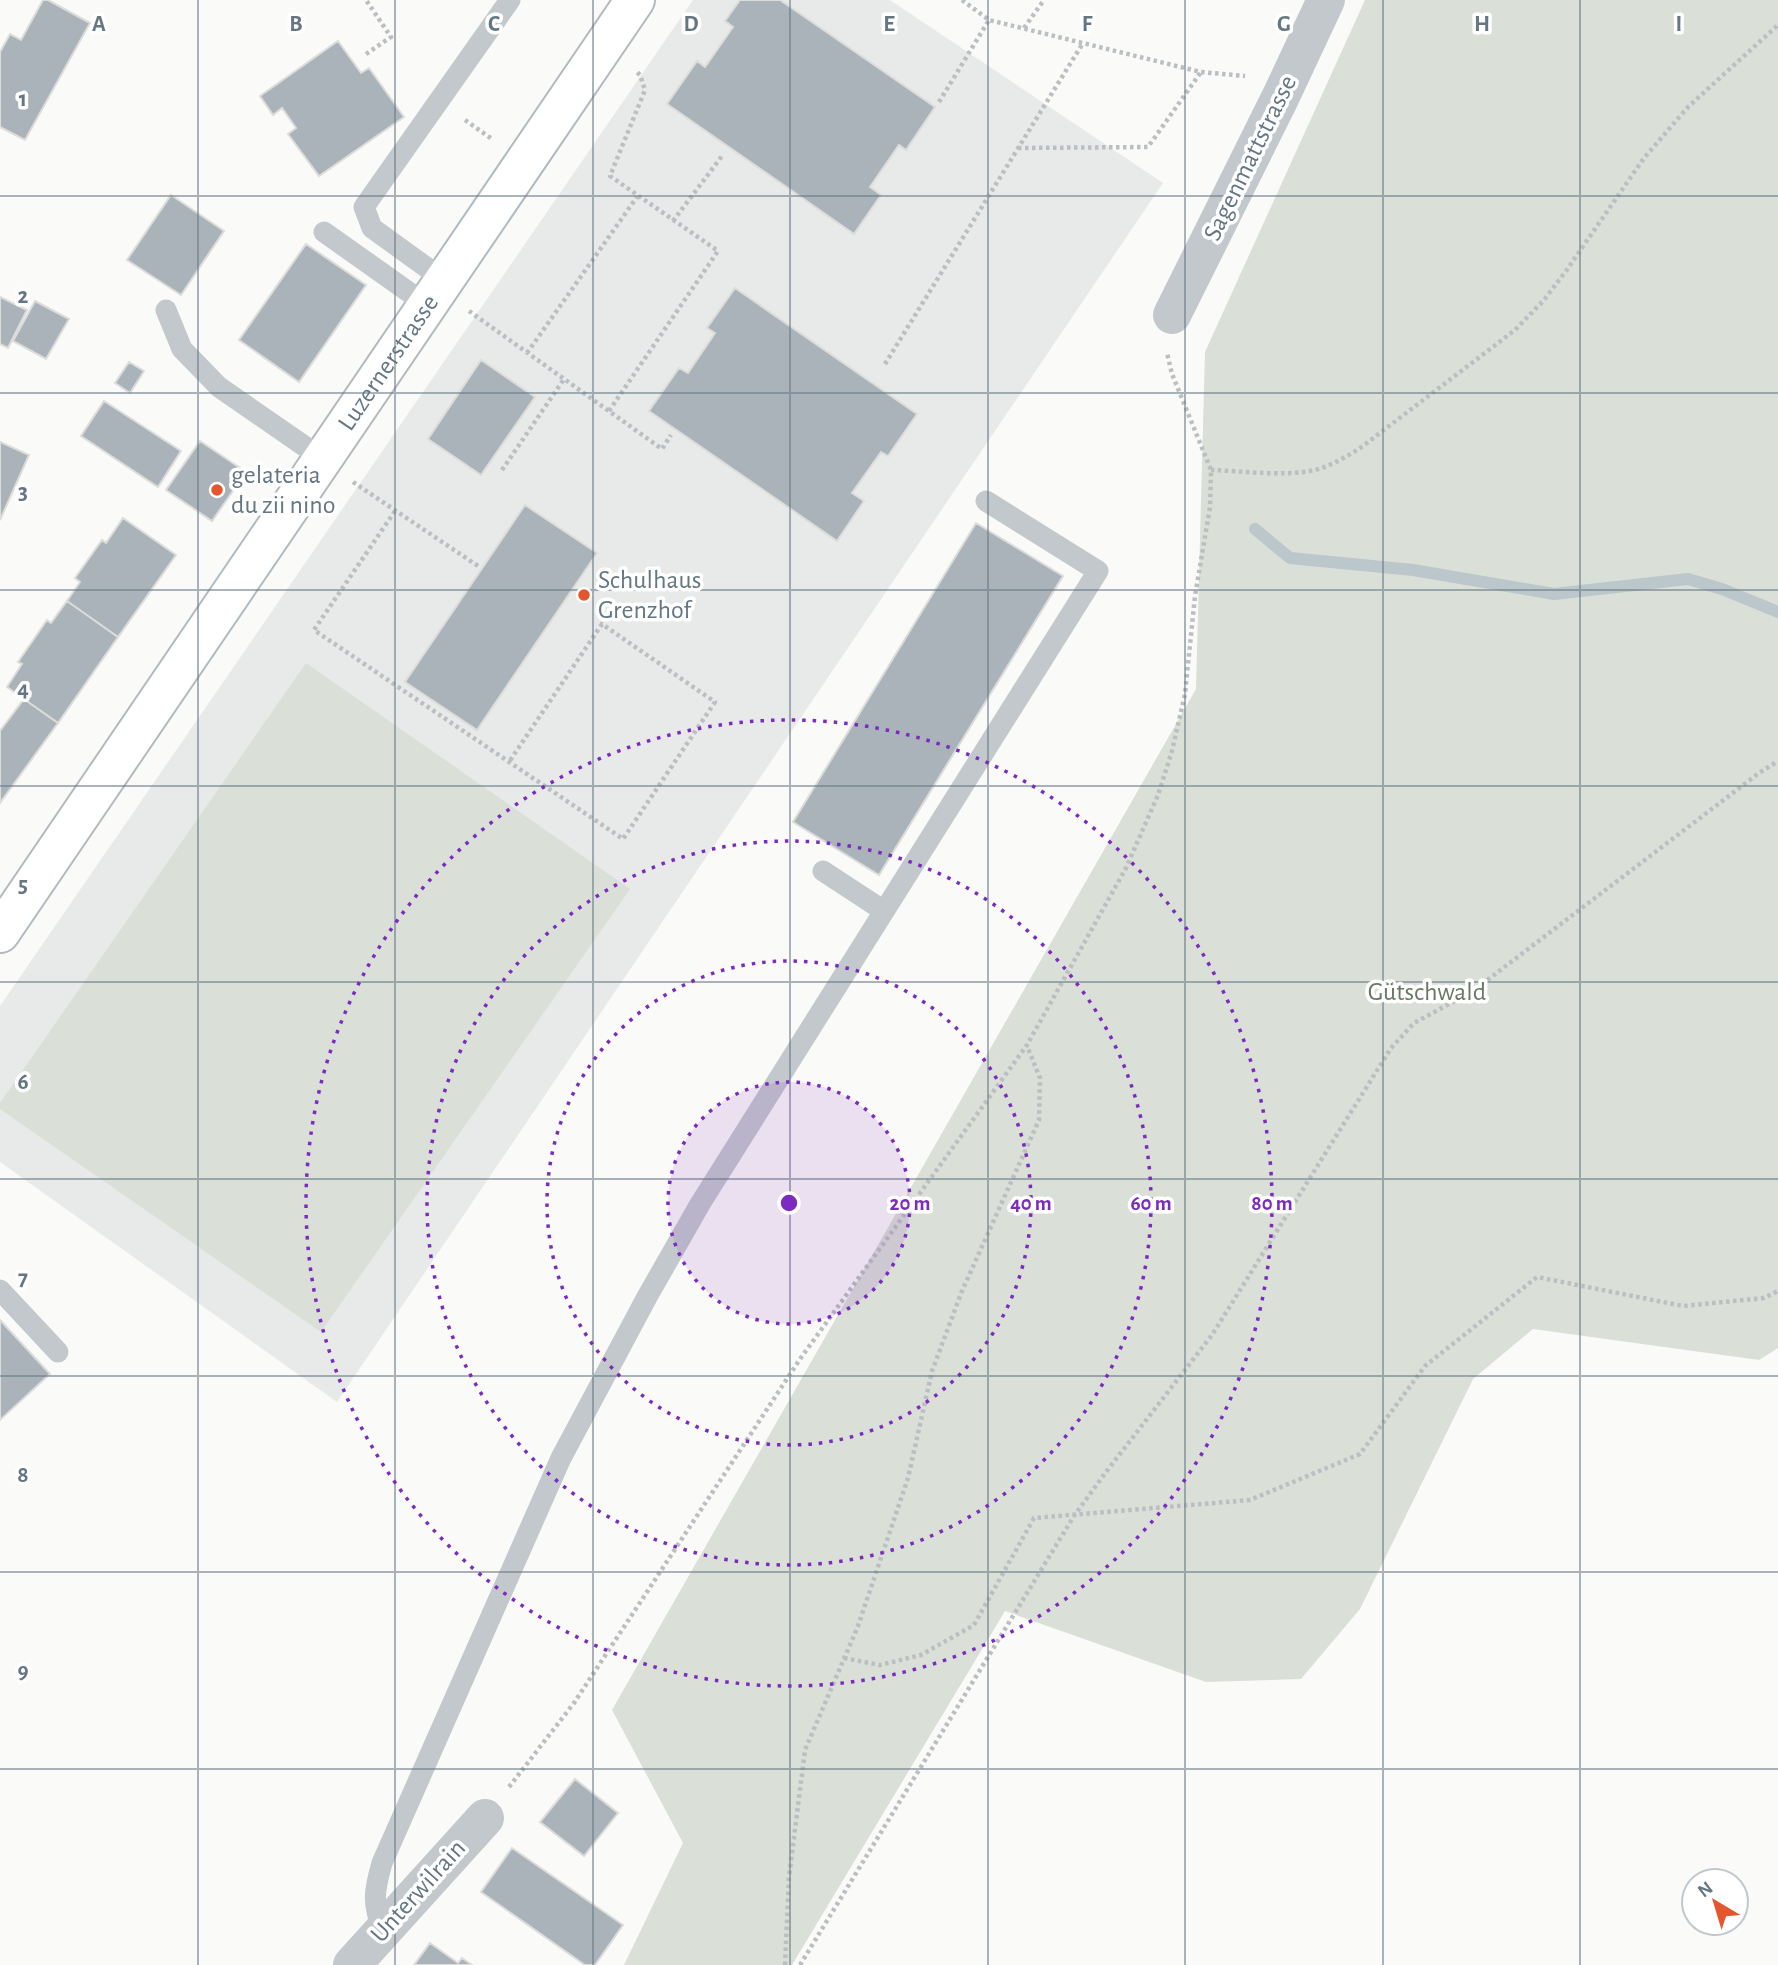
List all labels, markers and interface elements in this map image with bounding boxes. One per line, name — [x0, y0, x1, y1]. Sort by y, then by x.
text: A — [92, 13, 106, 36]
text: B — [289, 13, 303, 36]
text: C — [488, 13, 500, 36]
text: D — [683, 13, 699, 36]
text: E — [883, 13, 895, 36]
text: F — [1082, 13, 1093, 36]
text: G — [1277, 13, 1291, 36]
text: H — [1474, 13, 1490, 36]
text: I — [1676, 13, 1682, 36]
street label: Sagenmattstrasse — [1199, 71, 1301, 245]
text: 1 — [19, 88, 27, 111]
text: 2 — [18, 285, 29, 308]
street label: Luzernerstrasse — [333, 290, 443, 435]
place label: gelateria du zii nino — [231, 462, 336, 518]
text: 3 — [18, 481, 28, 504]
marker: gelateria du zii nino — [209, 482, 225, 498]
place label: Schulhaus Grenzhof — [598, 567, 701, 623]
marker: Schulhaus Grenzhof — [576, 587, 592, 603]
text: 4 — [17, 678, 29, 701]
text: 5 — [18, 874, 28, 897]
park label: Gütschwald — [1368, 979, 1486, 1005]
text: 6 — [17, 1071, 29, 1094]
centre of rings — [777, 1191, 801, 1215]
text: 20 m — [890, 1193, 930, 1214]
text: 40 m — [1010, 1193, 1052, 1214]
text: 60 m — [1130, 1193, 1172, 1214]
text: 80 m — [1251, 1193, 1293, 1214]
text: 7 — [18, 1267, 28, 1290]
text: 8 — [17, 1464, 29, 1487]
text: 9 — [17, 1660, 29, 1683]
street label: Unterwilrain — [366, 1835, 470, 1947]
north arrow — [1680, 1867, 1750, 1937]
text: N — [1694, 1878, 1717, 1901]

